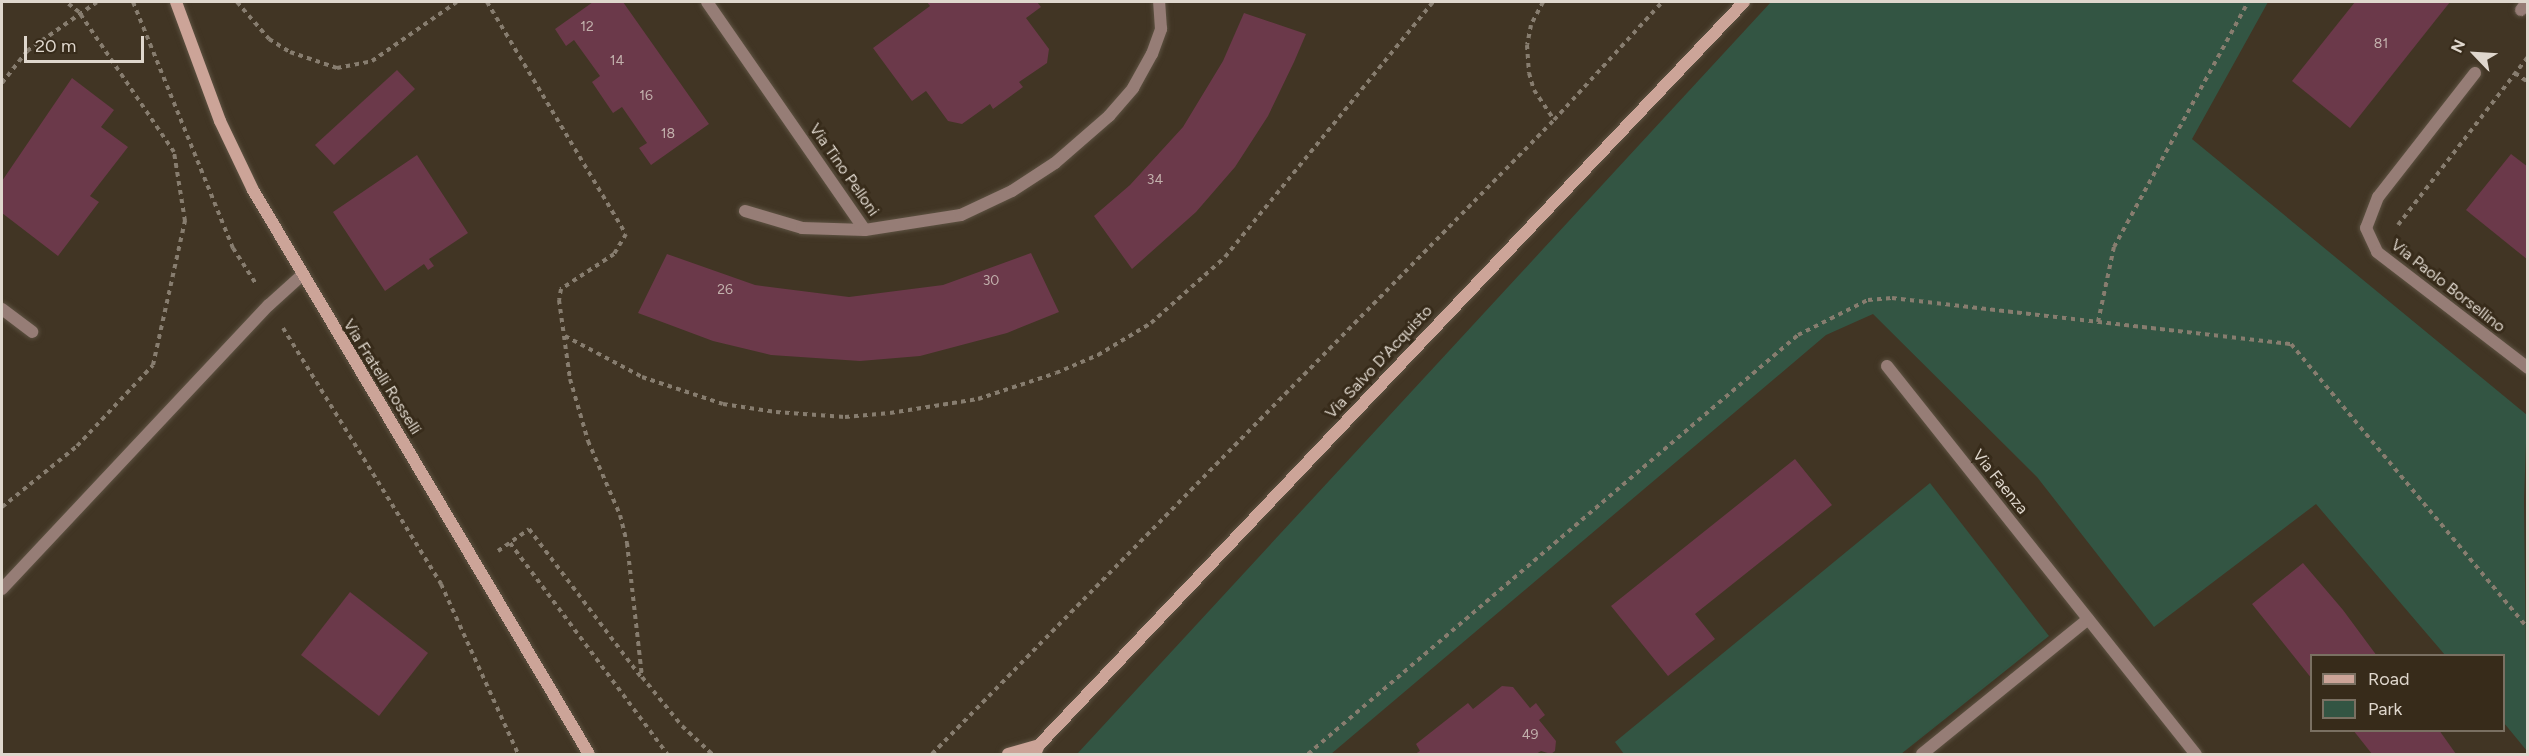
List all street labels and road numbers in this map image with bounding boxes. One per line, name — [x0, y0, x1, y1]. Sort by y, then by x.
street label: Via Tino Pelloni — [805, 120, 883, 220]
street label: Via Paolo Borsellino — [2387, 235, 2509, 337]
street label: Via Salvo D'Acquisto — [1322, 301, 1436, 423]
street label: Via Fratelli Rosselli — [339, 316, 425, 438]
street label: Via Faenza — [1968, 446, 2032, 518]

